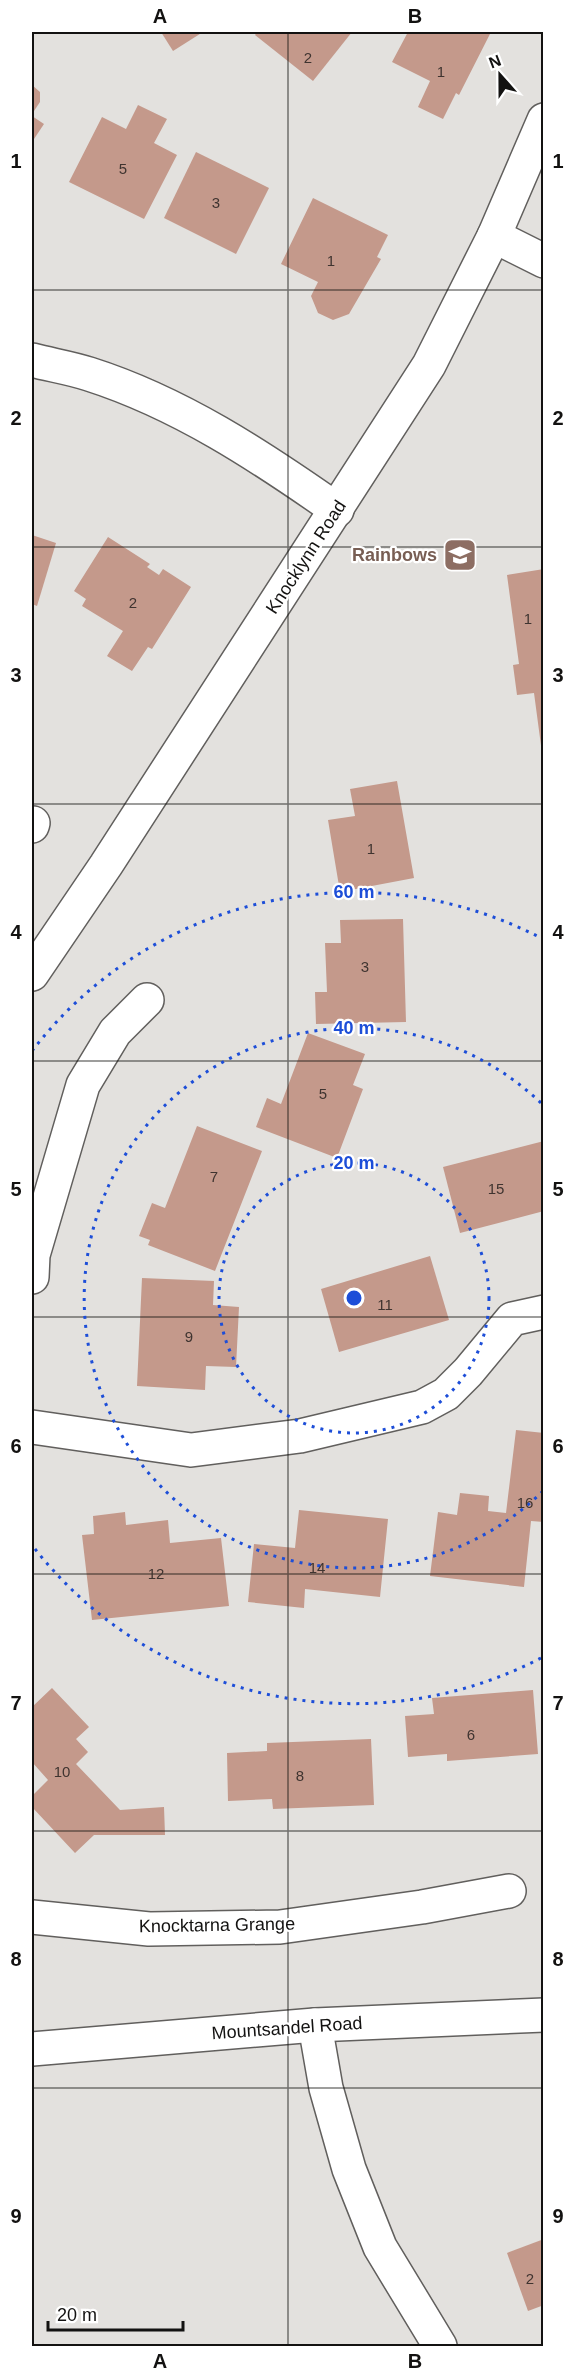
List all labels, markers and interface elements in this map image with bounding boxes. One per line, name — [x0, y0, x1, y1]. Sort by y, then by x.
text: A — [153, 5, 167, 27]
text: B — [408, 5, 422, 27]
north arrow — [470, 45, 530, 105]
house number: 2 — [304, 49, 312, 66]
text: N — [486, 51, 503, 71]
house number: 1 — [437, 63, 445, 80]
text: 1 — [10, 150, 22, 172]
text: 1 — [552, 150, 564, 172]
house number: 5 — [119, 160, 127, 177]
house number: 3 — [212, 194, 220, 211]
house number: 1 — [327, 252, 335, 269]
text: 2 — [10, 407, 22, 429]
text: 2 — [552, 407, 564, 429]
street label: Knocklynn Road — [262, 497, 350, 617]
school or university icon: Rainbows — [442, 537, 478, 573]
place label: Rainbows — [352, 545, 437, 565]
house number: 2 — [129, 594, 137, 611]
house number: 1 — [524, 610, 532, 627]
text: 3 — [10, 664, 22, 686]
text: 3 — [552, 664, 564, 686]
house number: 1 — [367, 840, 375, 857]
text: 60 m — [333, 882, 375, 902]
text: 4 — [10, 921, 22, 943]
text: 4 — [552, 921, 564, 943]
house number: 3 — [361, 958, 369, 975]
text: 40 m — [333, 1018, 375, 1038]
house number: 5 — [319, 1085, 327, 1102]
text: 20 m — [333, 1153, 375, 1173]
house number: 7 — [210, 1168, 218, 1185]
text: 5 — [10, 1178, 22, 1200]
text: 5 — [552, 1178, 564, 1200]
house number: 15 — [488, 1180, 504, 1197]
centre of rings — [344, 1288, 364, 1308]
house number: 11 — [377, 1296, 393, 1313]
house number: 9 — [185, 1328, 193, 1345]
text: 6 — [10, 1435, 22, 1457]
text: 6 — [552, 1435, 564, 1457]
house number: 16 — [517, 1494, 533, 1511]
house number: 14 — [309, 1559, 325, 1576]
house number: 12 — [148, 1565, 164, 1582]
text: 7 — [10, 1692, 22, 1714]
text: 7 — [552, 1692, 564, 1714]
house number: 6 — [467, 1726, 475, 1743]
house number: 10 — [54, 1763, 70, 1780]
house number: 8 — [296, 1767, 304, 1784]
street label: Knocktarna Grange — [139, 1914, 295, 1936]
text: 8 — [10, 1948, 22, 1970]
text: 8 — [552, 1948, 564, 1970]
street label: Mountsandel Road — [211, 2013, 363, 2043]
text: 9 — [10, 2205, 22, 2227]
text: 9 — [552, 2205, 564, 2227]
house number: 2 — [526, 2270, 534, 2287]
scale bar — [48, 2294, 183, 2332]
text: 20 m — [57, 2305, 97, 2325]
text: A — [153, 2350, 167, 2372]
text: B — [408, 2350, 422, 2372]

